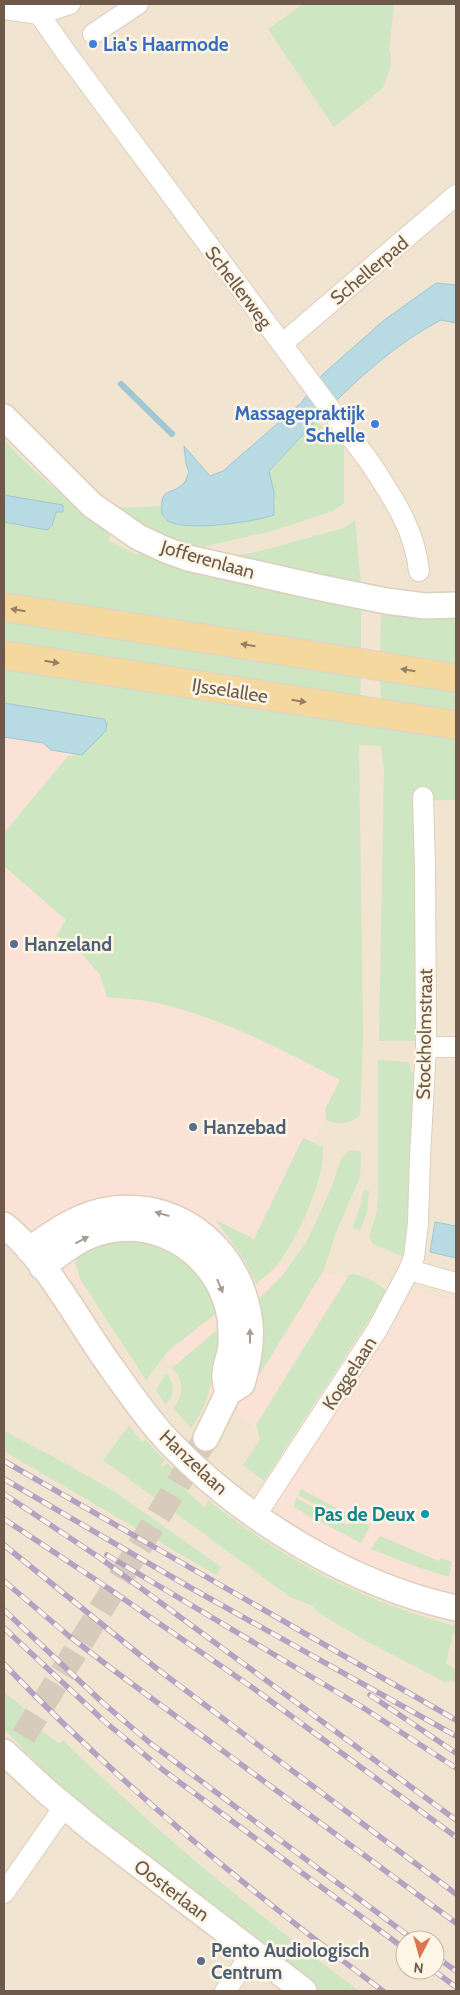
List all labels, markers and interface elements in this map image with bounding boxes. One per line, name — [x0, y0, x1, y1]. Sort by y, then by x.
place label: Lia's Haarmode — [103, 33, 229, 56]
marker: Lia's Haarmode — [87, 38, 99, 50]
street label: Schellerpad — [326, 231, 413, 310]
street label: Schellerweg — [200, 242, 277, 333]
place label: Massagepraktijk Schelle — [234, 402, 366, 447]
marker: Massagepraktijk Schelle — [369, 418, 381, 430]
street label: Jofferenlaan — [157, 535, 257, 584]
one-way arrow — [9, 605, 25, 613]
one-way arrow — [239, 641, 255, 649]
one-way arrow — [44, 658, 60, 666]
one-way arrow — [400, 666, 416, 674]
street label: IJsselallee — [190, 673, 270, 708]
one-way arrow — [291, 697, 307, 705]
place label: Hanzeland — [24, 933, 112, 956]
marker: Hanzeland — [8, 938, 20, 950]
street label: Stockholmstraat — [412, 968, 437, 1100]
place label: Hanzebad — [203, 1116, 286, 1139]
marker: Hanzebad — [187, 1121, 199, 1133]
one-way arrow — [154, 1210, 169, 1218]
one-way arrow — [75, 1236, 89, 1244]
one-way arrow — [216, 1279, 224, 1293]
one-way arrow — [246, 1328, 254, 1344]
street label: Koggelaan — [317, 1332, 382, 1414]
street label: Hanzelaan — [155, 1425, 233, 1500]
place label: Pas de Deux — [314, 1503, 416, 1526]
marker: Pas de Deux — [419, 1508, 431, 1520]
street label: Oosterlaan — [130, 1855, 214, 1926]
north arrow — [395, 1930, 445, 1980]
place label: Pento Audiologisch Centrum — [211, 1939, 370, 1984]
marker: Pento Audiologisch Centrum — [195, 1955, 207, 1967]
text: N — [413, 1958, 425, 1977]

